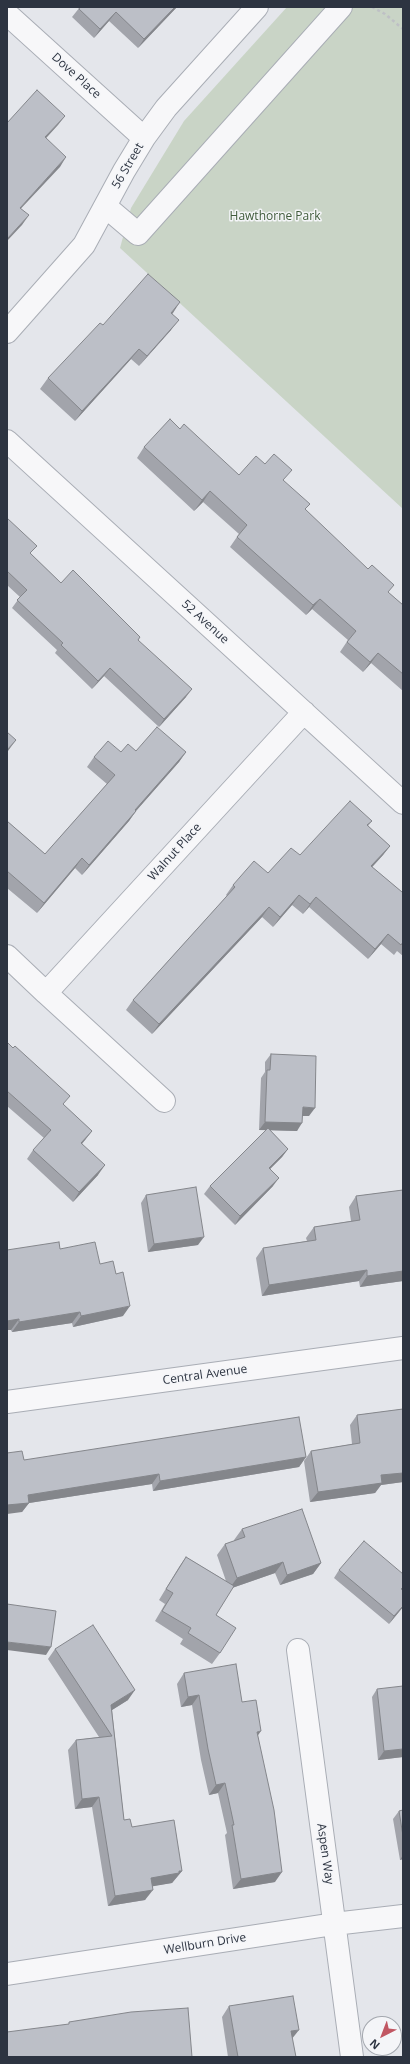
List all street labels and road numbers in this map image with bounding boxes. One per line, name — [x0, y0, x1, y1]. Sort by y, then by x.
street label: Dove Place — [48, 50, 104, 102]
street label: 56 Street — [109, 141, 147, 191]
street label: 52 Avenue — [178, 597, 232, 647]
street label: Walnut Place — [145, 820, 205, 884]
street label: Central Avenue — [162, 1362, 248, 1388]
street label: Aspen Way — [314, 1822, 336, 1886]
street label: Wellburn Drive — [163, 1930, 247, 1958]

